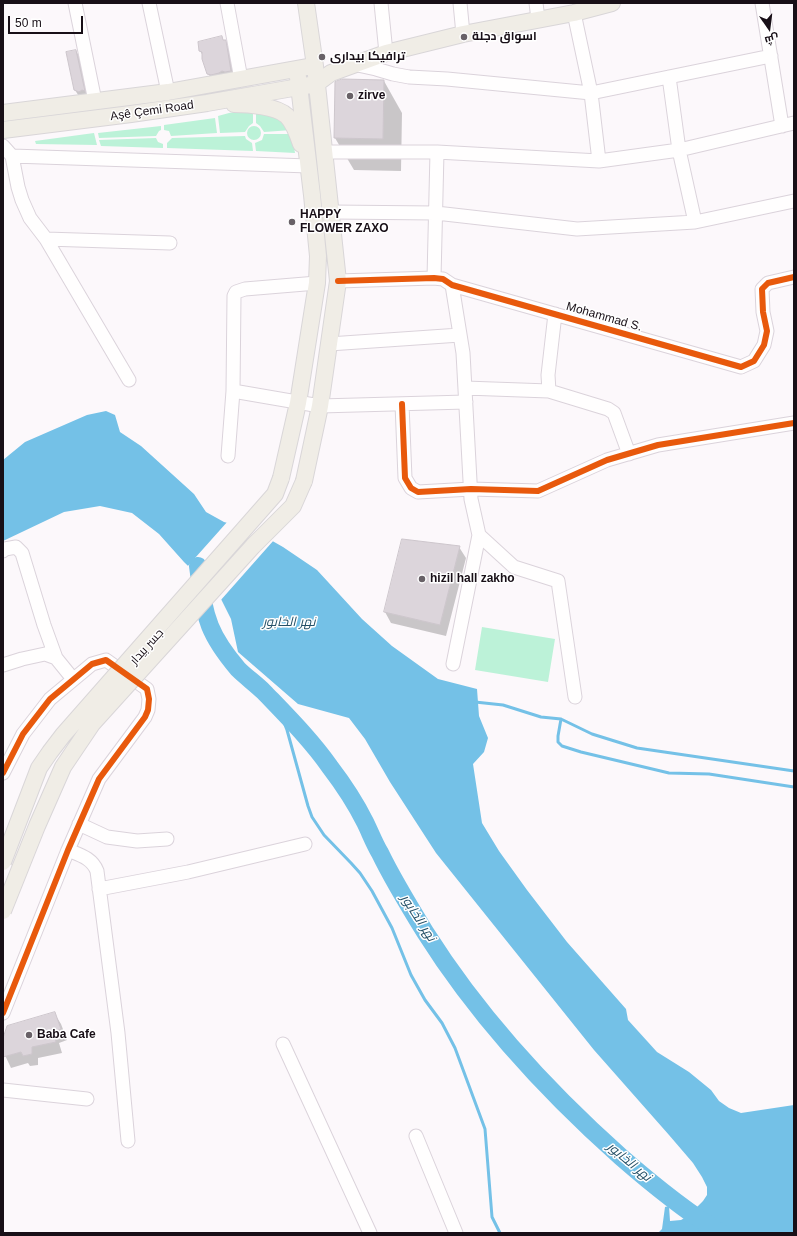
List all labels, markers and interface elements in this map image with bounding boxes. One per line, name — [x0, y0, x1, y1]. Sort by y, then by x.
scale bar — [10, 8, 85, 34]
north arrow — [749, 8, 789, 48]
text: 50 m — [15, 16, 42, 30]
place label: اسواق دجلة — [472, 30, 537, 44]
marker: اسواق دجلة — [459, 32, 469, 42]
text: ش — [764, 32, 780, 47]
place label: ترافيكا بيدارى — [330, 50, 405, 64]
marker: ترافيكا بيدارى — [317, 52, 327, 62]
place label: zirve — [358, 89, 385, 103]
marker: zirve — [345, 91, 355, 101]
street label: Aşê Çemi Road — [109, 98, 195, 124]
place label: HAPPY FLOWER ZAXO — [300, 208, 389, 236]
marker: HAPPY FLOWER ZAXO — [287, 217, 297, 227]
street label: Mohammad S. — [565, 299, 643, 335]
place label: hizil hall zakho — [430, 572, 515, 586]
marker: hizil hall zakho — [417, 574, 427, 584]
water label: نهر الخابور — [263, 614, 315, 630]
street label: جسر بيدار — [127, 626, 167, 668]
water label: نهر الخابور — [397, 892, 439, 944]
place label: Baba Cafe — [37, 1028, 96, 1042]
marker: Baba Cafe — [24, 1030, 34, 1040]
water label: نهر الخابور — [604, 1139, 654, 1185]

